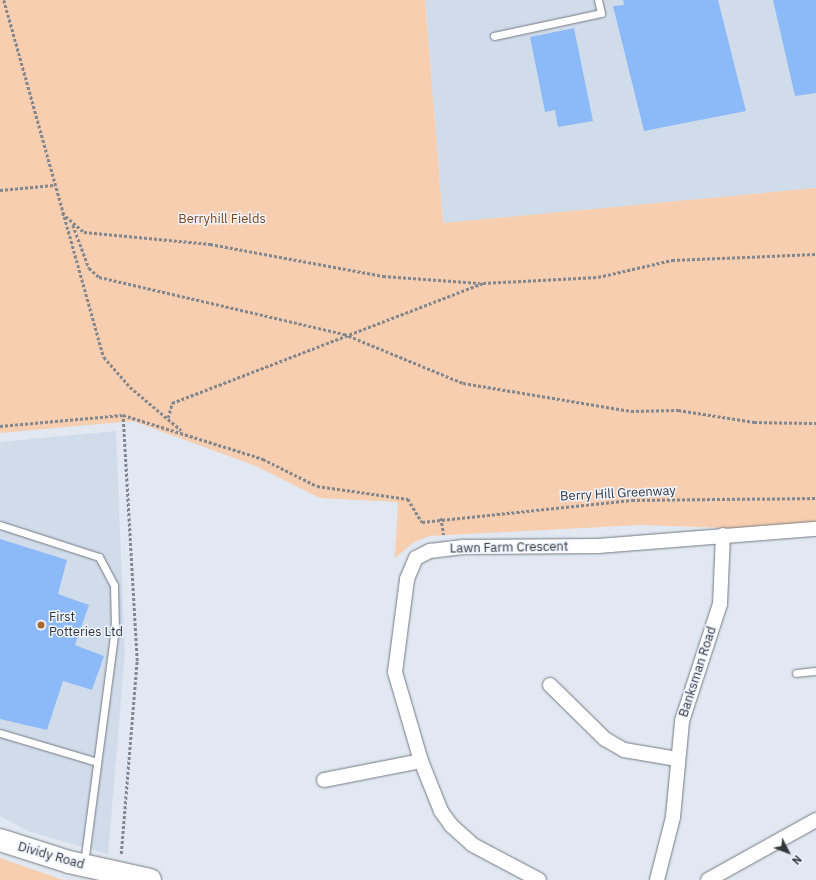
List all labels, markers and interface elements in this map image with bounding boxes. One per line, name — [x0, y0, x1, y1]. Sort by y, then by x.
park label: Berryhill Fields — [178, 211, 266, 227]
street label: Berry Hill Greenway — [560, 483, 676, 505]
street label: Lawn Farm Crescent — [450, 539, 568, 557]
place label: First Potteries Ltd — [49, 610, 123, 641]
marker: First Potteries Ltd — [36, 620, 46, 630]
street label: Banksman Road — [676, 625, 720, 719]
north arrow — [768, 832, 808, 872]
street label: Dividy Road — [16, 839, 86, 873]
text: N — [789, 852, 805, 868]

